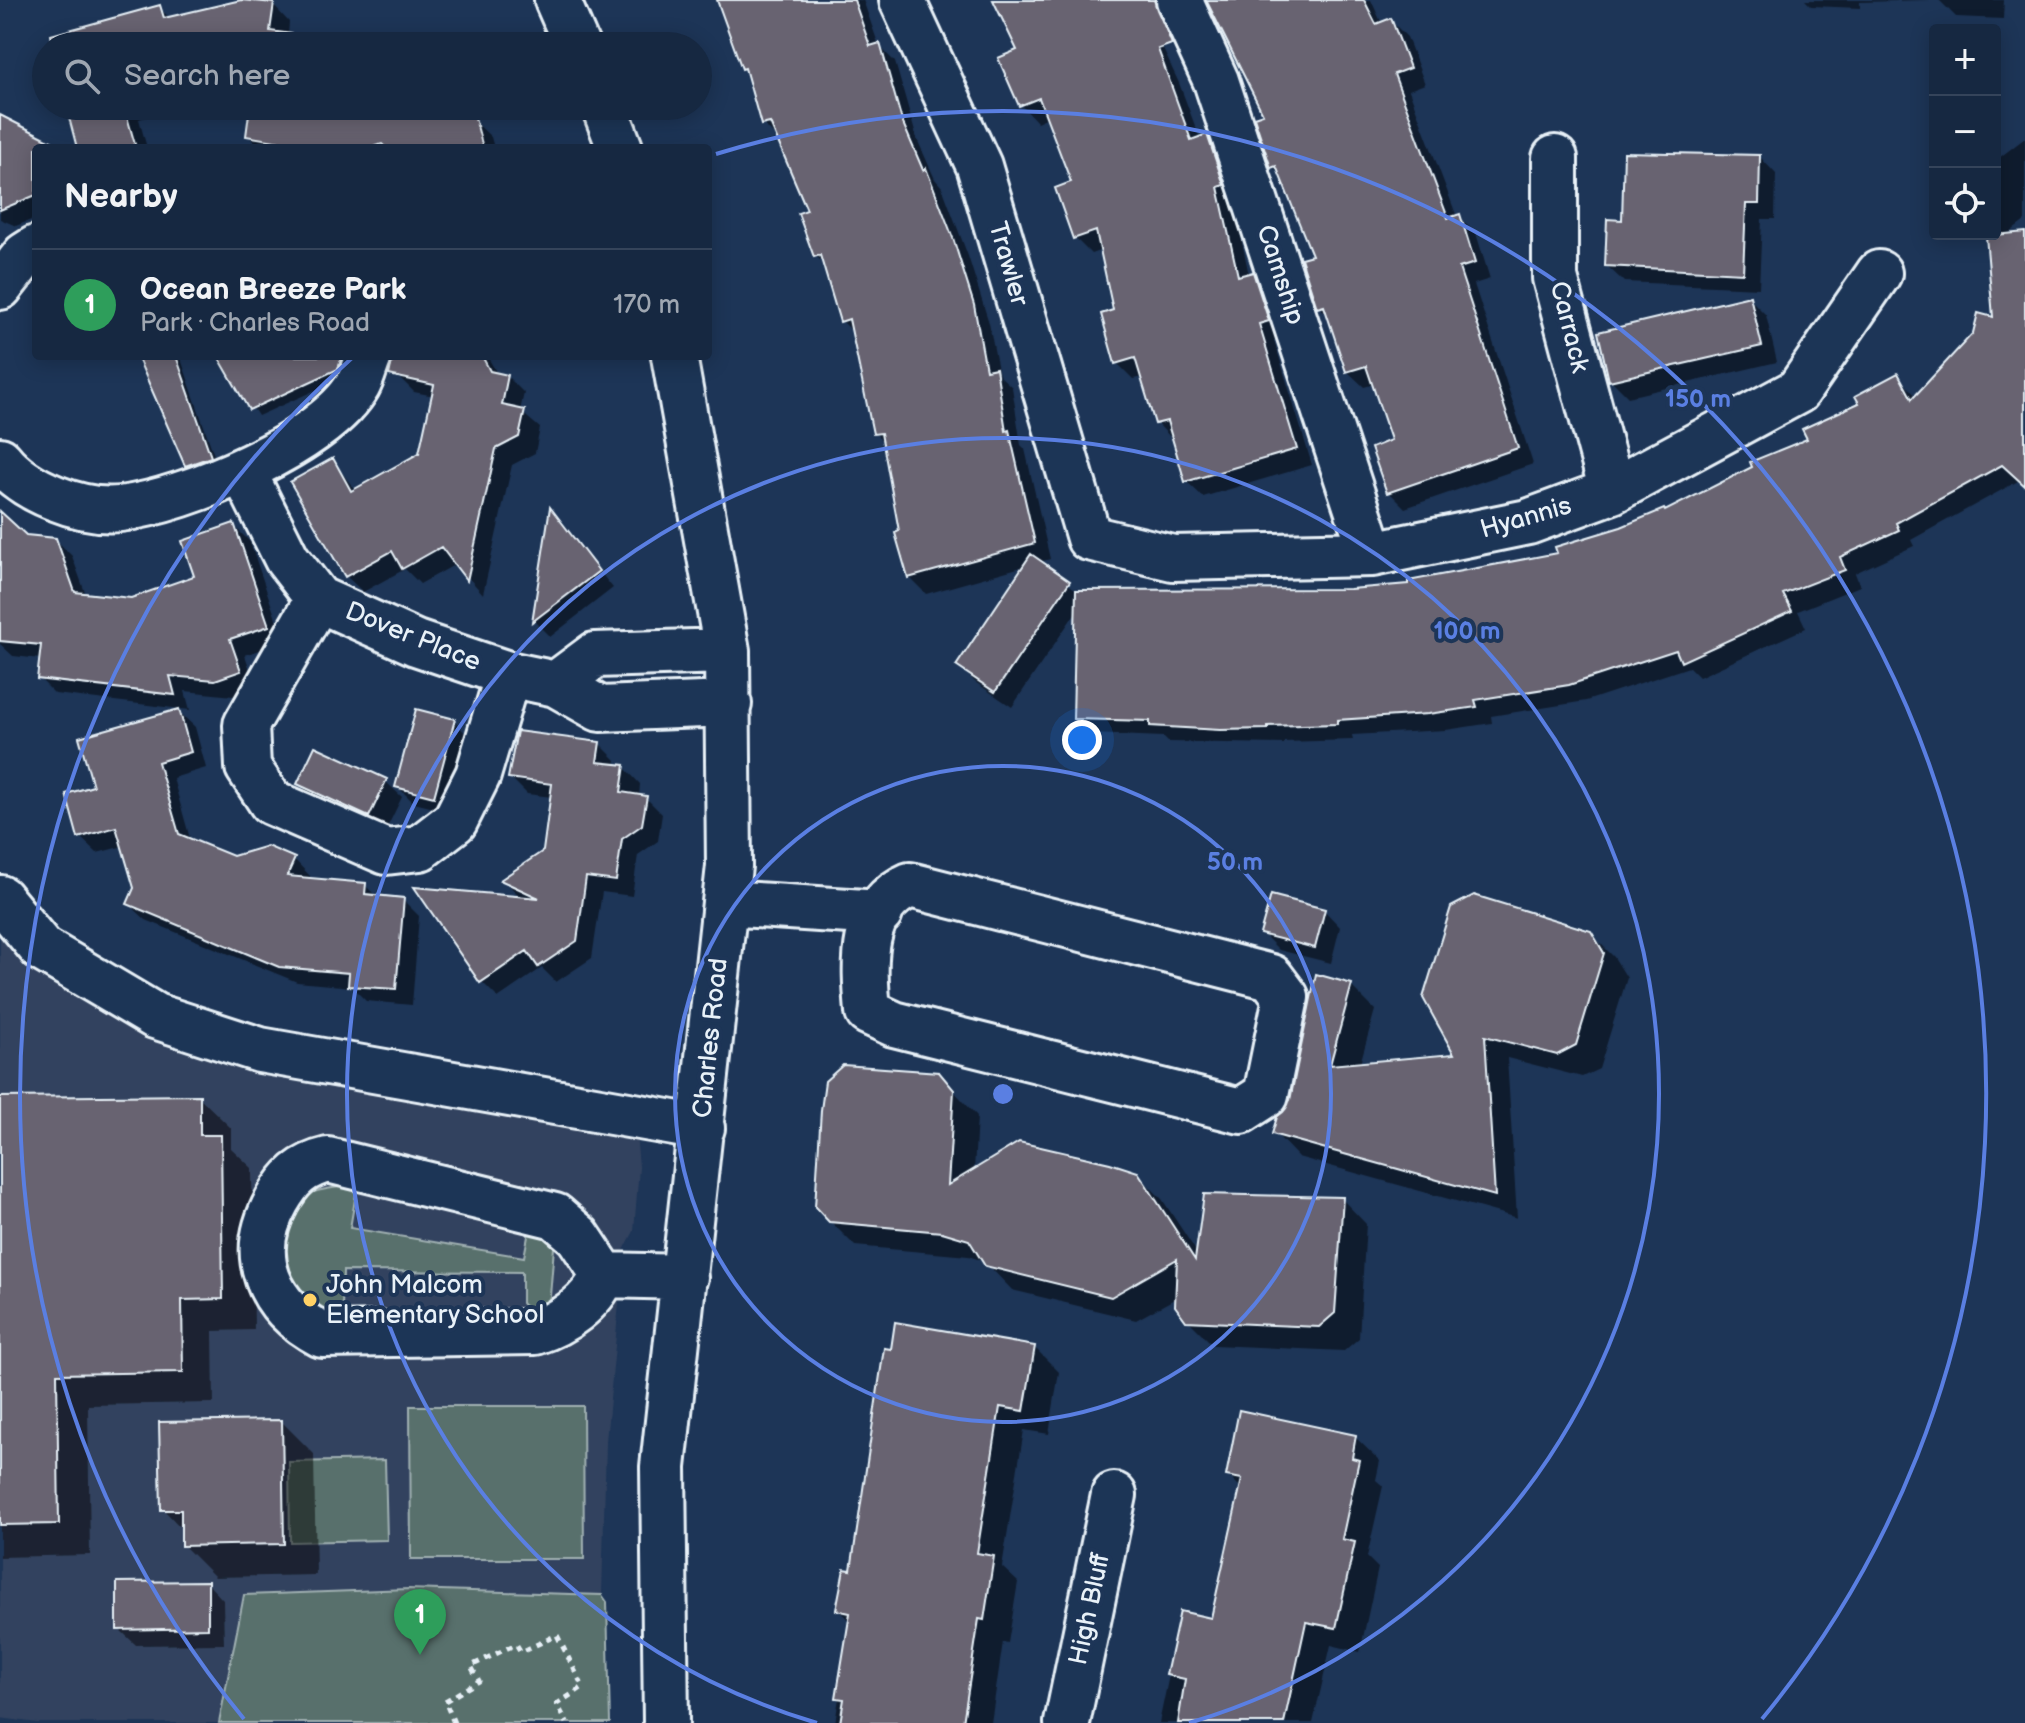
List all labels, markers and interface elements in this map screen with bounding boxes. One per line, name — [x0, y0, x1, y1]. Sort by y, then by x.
map controls — [1929, 24, 2001, 240]
button: + — [1929, 24, 2001, 96]
search box — [32, 32, 712, 120]
icon: search — [60, 54, 104, 98]
text: Search here — [124, 58, 290, 94]
button: − — [1929, 96, 2001, 168]
button: locate — [1929, 168, 2001, 240]
text: Nearby — [64, 176, 178, 217]
street label: Trawler — [981, 218, 1035, 310]
street label: Camship — [1249, 221, 1311, 329]
text: Ocean Breeze Park — [140, 272, 406, 308]
street label: Carrack — [1543, 278, 1595, 376]
text: 1 — [85, 290, 95, 321]
text: 170 m — [613, 290, 680, 321]
text: Park · Charles Road — [140, 308, 370, 339]
text: 150 m — [1665, 385, 1731, 414]
street label: Hyannis — [1477, 490, 1575, 546]
street label: Dover Place — [341, 596, 485, 678]
text: 100 m — [1434, 617, 1500, 646]
your location — [1062, 720, 1102, 760]
text: 50 m — [1207, 848, 1263, 877]
street label: Charles Road — [687, 956, 735, 1120]
centre of rings — [989, 1080, 1017, 1108]
place label: John Malcom Elementary School — [326, 1270, 544, 1331]
marker: John Malcom Elementary School — [301, 1291, 319, 1309]
street label: High Bluff — [1063, 1550, 1117, 1668]
pin: 1 — [394, 1589, 446, 1655]

